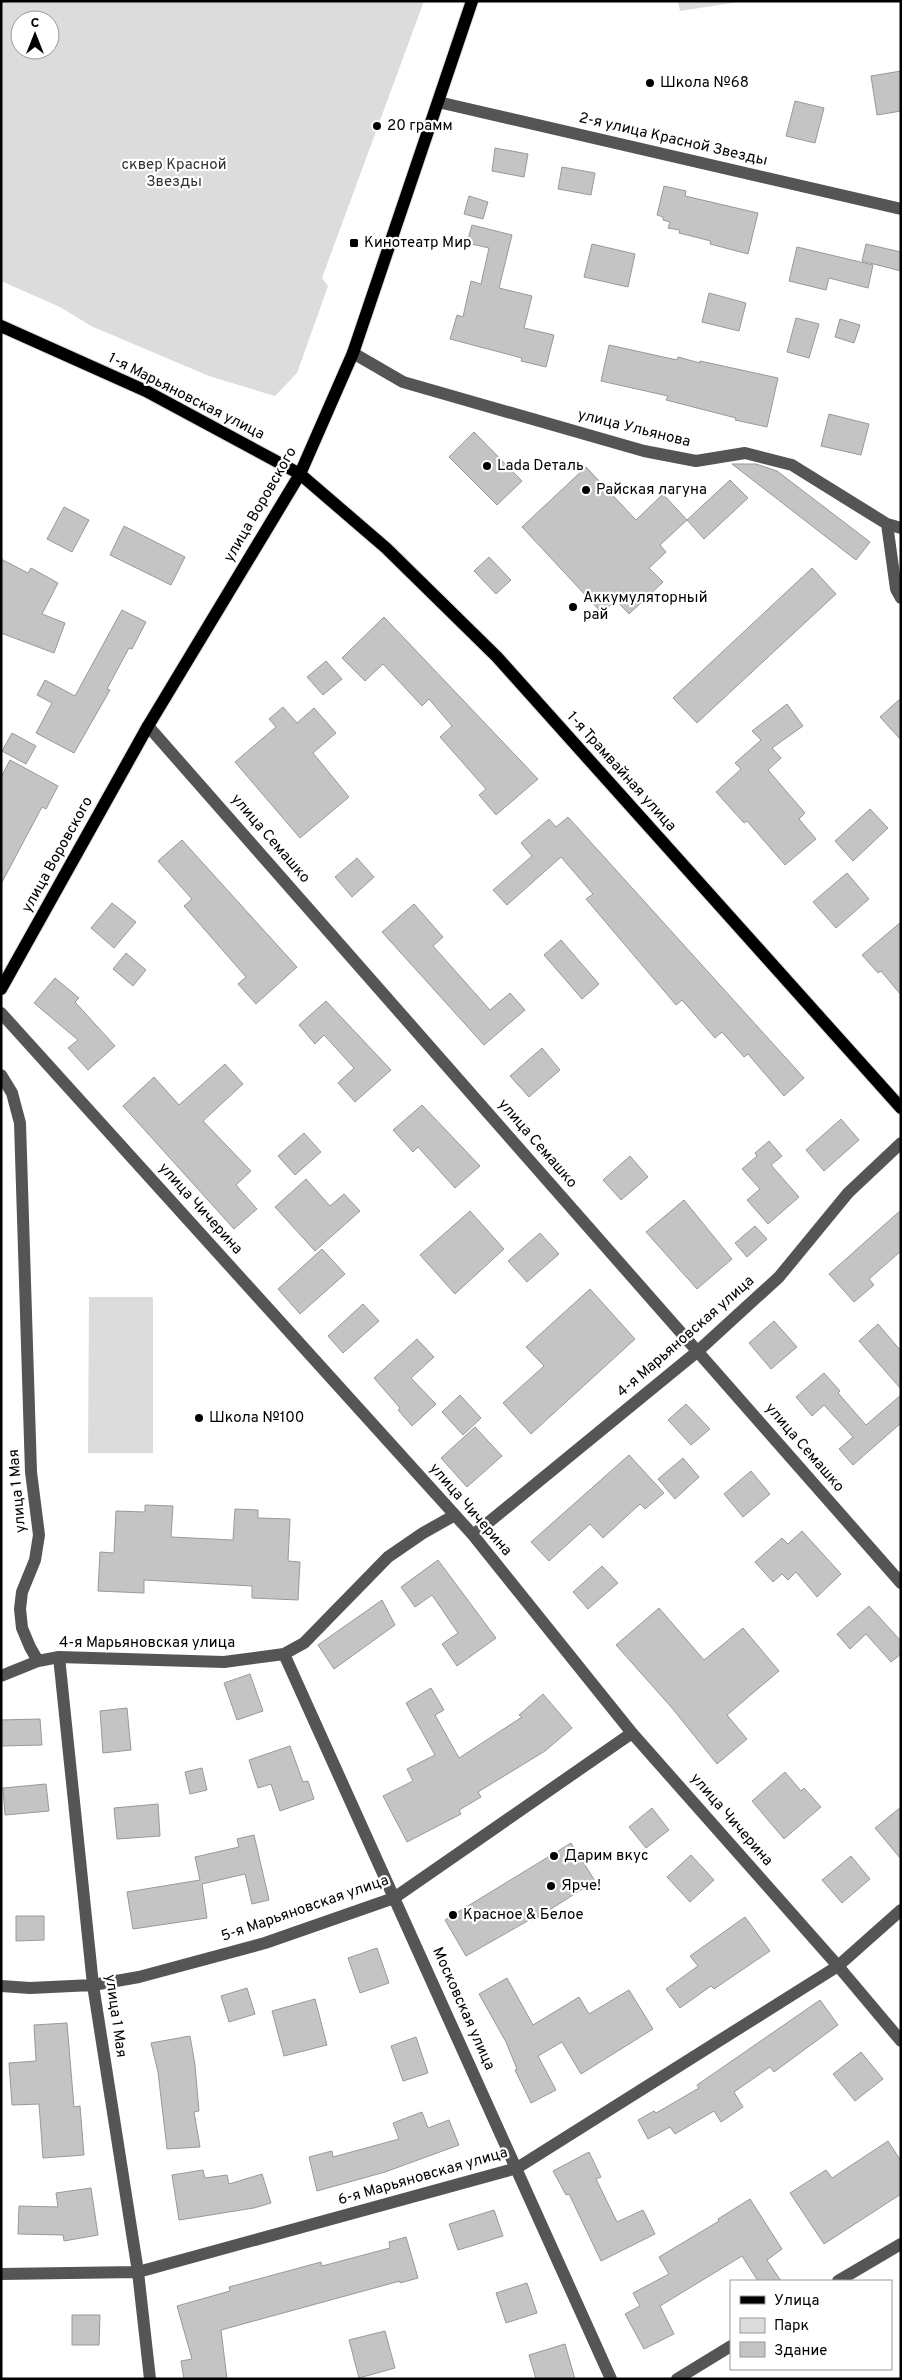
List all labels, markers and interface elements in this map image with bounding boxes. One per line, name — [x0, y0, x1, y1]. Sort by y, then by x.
north arrow — [10, 10, 60, 60]
text: С — [31, 15, 40, 32]
place label: Школа №68 — [660, 74, 749, 93]
marker: Школа №68 — [644, 77, 656, 89]
street label: 2-я улица Красной Звезды — [577, 109, 769, 171]
place label: 20 грамм — [387, 117, 453, 136]
marker: 20 грамм — [371, 120, 383, 132]
park label: сквер Красной Звезды — [122, 156, 226, 192]
place label: Кинотеатр Мир — [364, 234, 471, 253]
marker: Кинотеатр Мир — [348, 237, 360, 249]
street label: 1-я Марьяновская улица — [105, 349, 267, 445]
street label: улица Ульянова — [576, 406, 692, 452]
street label: улица Воровского — [220, 444, 302, 566]
place label: Lada Dеталь — [497, 457, 584, 476]
marker: Lada Dеталь — [481, 460, 493, 472]
place label: Райская лагуна — [596, 481, 707, 500]
marker: Райская лагуна — [580, 484, 592, 496]
place label: Аккумуляторный рай — [583, 589, 708, 625]
marker: Аккумуляторный рай — [567, 601, 579, 613]
street label: 1-я Трамвайная улица — [562, 708, 680, 836]
street label: улица Семашко — [226, 791, 314, 887]
street label: улица Воровского — [18, 794, 98, 916]
street label: улица Семашко — [493, 1096, 581, 1192]
street label: улица Чичерина — [154, 1159, 246, 1259]
street label: 4-я Марьяновская улица — [613, 1272, 759, 1402]
street label: улица Семашко — [760, 1400, 848, 1496]
place label: Школа №100 — [209, 1409, 304, 1428]
marker: Школа №100 — [193, 1412, 205, 1424]
street label: улица 1 Мая — [5, 1448, 31, 1534]
street label: улица Чичерина — [424, 1460, 516, 1560]
street label: 4-я Марьяновская улица — [59, 1634, 235, 1653]
street label: улица Чичерина — [685, 1770, 777, 1870]
place label: Дарим вкус — [564, 1847, 648, 1866]
marker: Дарим вкус — [548, 1850, 560, 1862]
street label: 5-я Марьяновская улица — [219, 1871, 391, 1947]
place label: Ярче! — [561, 1877, 601, 1896]
marker: Ярче! — [545, 1880, 557, 1892]
place label: Красное & Белое — [463, 1906, 584, 1925]
marker: Красное & Белое — [447, 1909, 459, 1921]
street label: Московская улица — [427, 1945, 499, 2073]
street label: улица 1 Мая — [100, 1973, 130, 2059]
street label: 6-я Марьяновская улица — [336, 2144, 510, 2210]
legend — [730, 2280, 892, 2370]
text: Улица — [774, 2292, 819, 2311]
text: Парк — [774, 2317, 809, 2336]
text: Здание — [774, 2342, 827, 2361]

